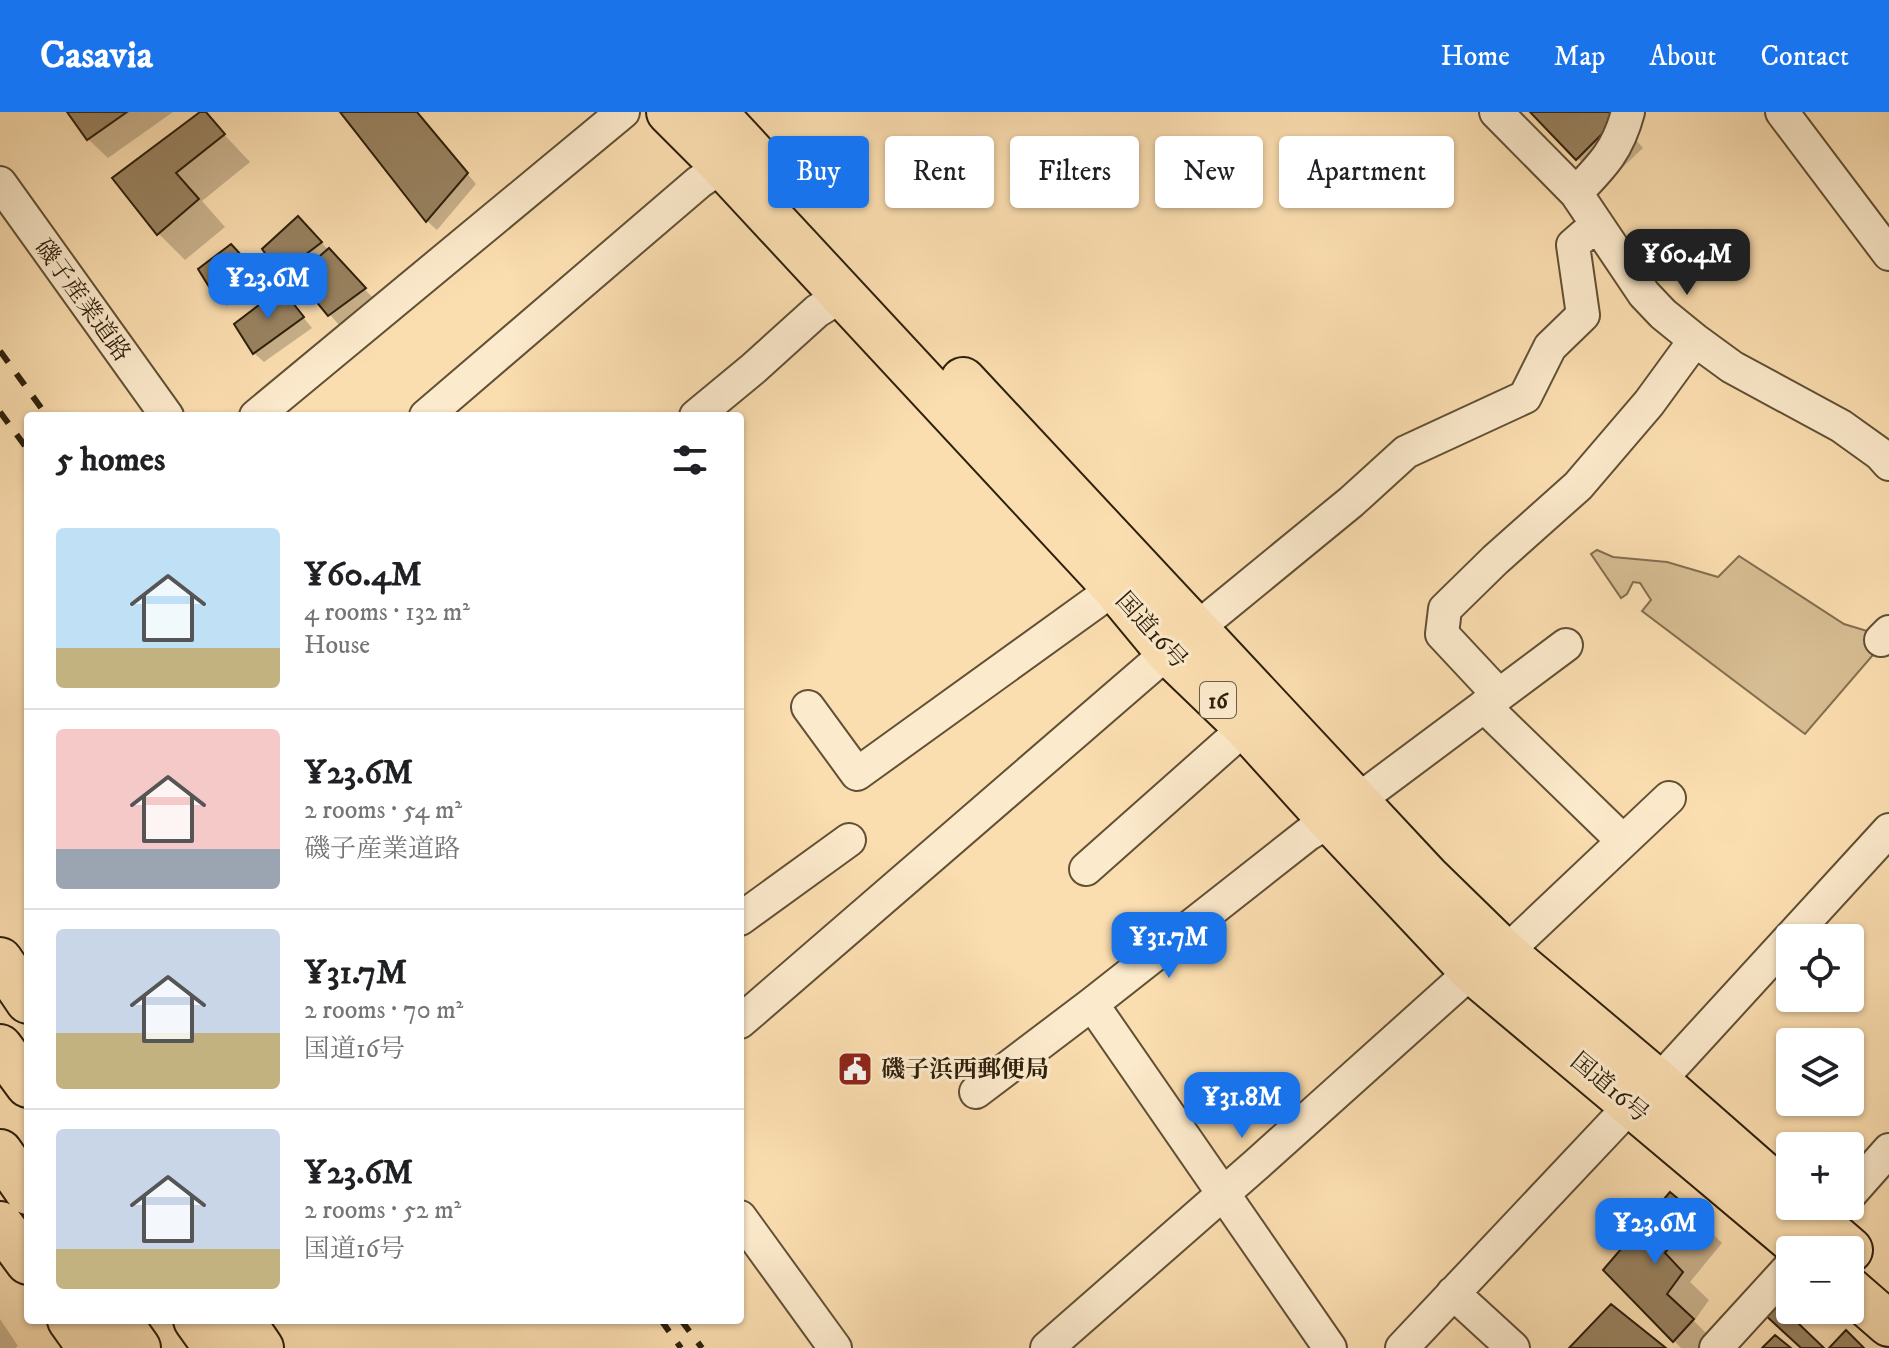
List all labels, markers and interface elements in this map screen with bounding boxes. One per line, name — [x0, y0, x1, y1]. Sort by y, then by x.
text: Casavia — [40, 32, 153, 80]
text: Home — [1441, 39, 1510, 74]
text: Map — [1554, 39, 1605, 74]
text: About — [1649, 39, 1716, 74]
text: Contact — [1760, 39, 1849, 74]
chip: Buy — [768, 136, 869, 208]
chip: Rent — [885, 136, 994, 208]
chip: Filters — [1010, 136, 1139, 208]
chip: New — [1155, 136, 1263, 208]
chip: Apartment — [1279, 136, 1454, 208]
pin: ¥60.4M — [1622, 229, 1752, 297]
street label: 磯子産業道路 — [28, 234, 137, 368]
text: ¥60.4M — [1642, 238, 1732, 271]
pin: ¥23.6M — [203, 253, 333, 321]
text: ¥23.6M — [226, 262, 310, 295]
icon: filters — [668, 438, 712, 482]
text: 5 homes — [56, 439, 165, 481]
text: ¥60.4M — [304, 554, 422, 596]
icon: home — [120, 560, 216, 656]
street label: 国道16号 — [1109, 586, 1194, 675]
text: 4 rooms · 132 m² — [304, 596, 470, 629]
text: House — [304, 629, 370, 662]
road number: 16 — [1200, 682, 1236, 718]
text: ¥23.6M — [304, 752, 413, 794]
icon: home — [120, 761, 216, 857]
text: 2 rooms · 54 m² — [304, 794, 462, 827]
text: 磯子産業道路 — [304, 833, 460, 866]
pin: ¥31.7M — [1104, 912, 1234, 980]
text: ¥31.7M — [1130, 921, 1208, 954]
map controls — [1776, 924, 1864, 1324]
button: locate — [1776, 924, 1864, 1012]
text: ¥31.7M — [304, 952, 407, 994]
icon: home — [120, 961, 216, 1057]
text: 2 rooms · 70 m² — [304, 994, 463, 1027]
button: layers — [1776, 1028, 1864, 1116]
text: 国道16号 — [304, 1033, 405, 1066]
street label: 国道16号 — [1564, 1046, 1655, 1129]
public building icon: 磯子浜西郵便局 — [836, 1050, 874, 1088]
place label: 磯子浜西郵便局 — [881, 1055, 1049, 1085]
pin: ¥31.8M — [1177, 1072, 1307, 1140]
text: ¥31.8M — [1202, 1081, 1282, 1114]
button: + — [1776, 1132, 1864, 1220]
text: ¥23.6M — [304, 1152, 413, 1194]
icon: home — [120, 1161, 216, 1257]
text: 2 rooms · 52 m² — [304, 1194, 461, 1227]
pin: ¥23.6M — [1590, 1198, 1720, 1266]
text: ¥23.6M — [1613, 1207, 1697, 1240]
text: 国道16号 — [304, 1233, 405, 1266]
button: − — [1776, 1236, 1864, 1324]

